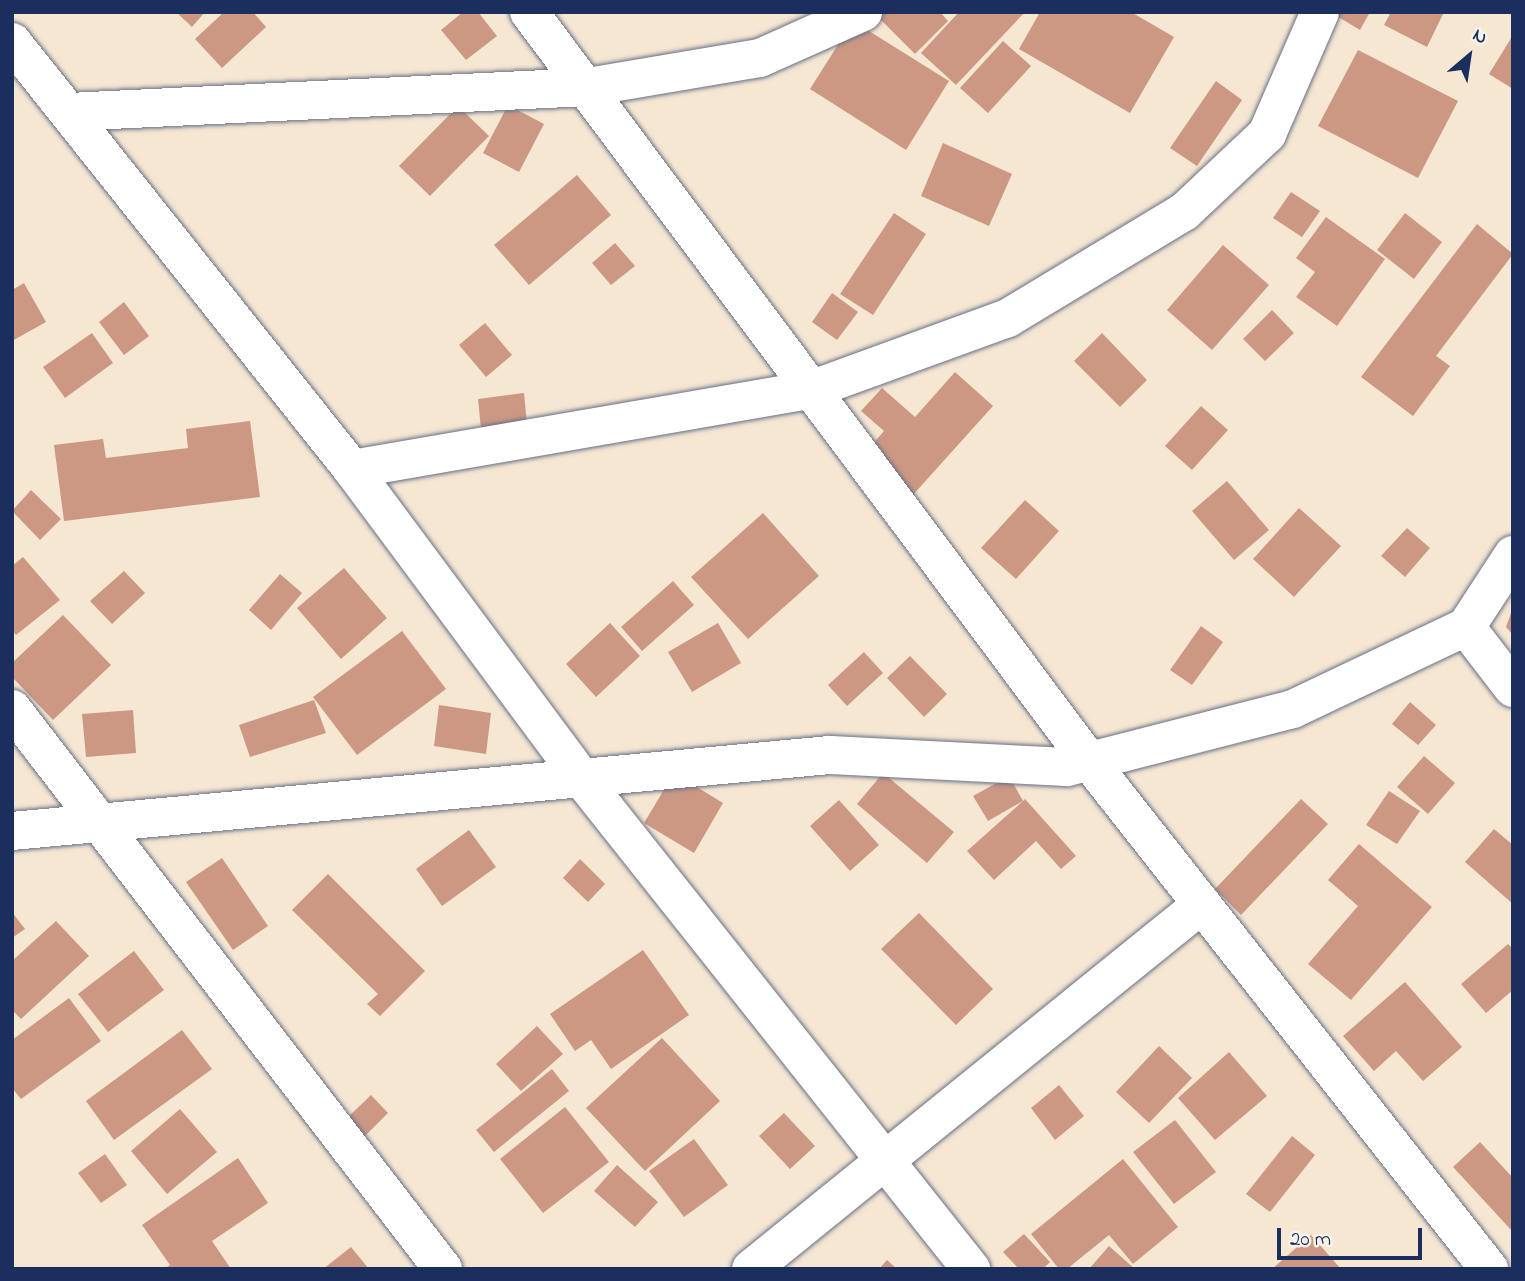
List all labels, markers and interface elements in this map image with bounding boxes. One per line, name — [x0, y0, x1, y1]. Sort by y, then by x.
north arrow — [1434, 21, 1504, 91]
text: N — [1467, 22, 1492, 52]
scale bar — [1280, 1214, 1425, 1258]
text: 20 m — [1290, 1225, 1331, 1255]

